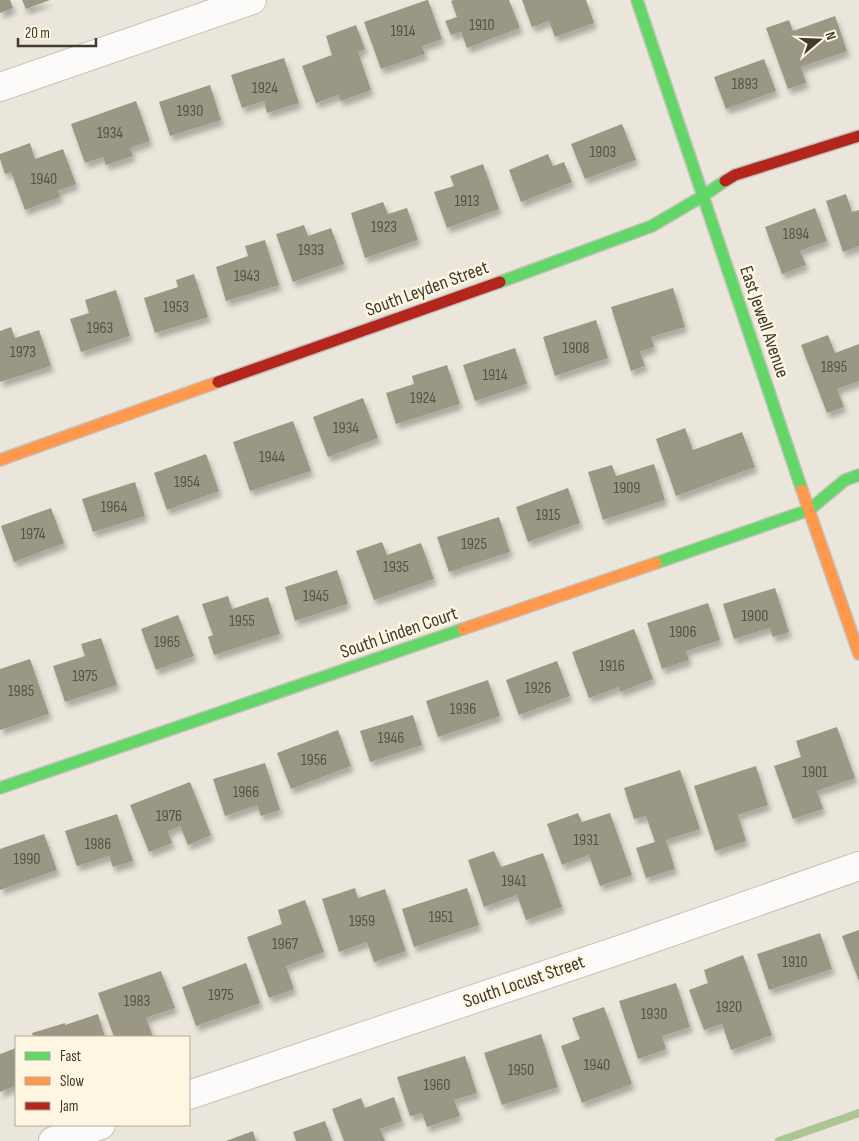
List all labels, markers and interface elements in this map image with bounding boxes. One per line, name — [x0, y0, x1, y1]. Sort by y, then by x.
scale bar — [18, 15, 95, 47]
north arrow — [794, 15, 844, 65]
house number: 1910 — [469, 16, 495, 35]
house number: 1914 — [391, 22, 416, 41]
text: 20 m — [25, 24, 50, 43]
text: N — [822, 30, 840, 42]
house number: 1893 — [732, 75, 758, 94]
house number: 1924 — [252, 79, 278, 98]
house number: 1930 — [177, 102, 203, 121]
house number: 1934 — [97, 124, 123, 143]
house number: 1903 — [590, 143, 616, 162]
house number: 1940 — [31, 170, 57, 189]
house number: 1913 — [455, 192, 480, 211]
house number: 1923 — [371, 218, 397, 237]
house number: 1894 — [783, 225, 810, 244]
house number: 1933 — [298, 241, 324, 260]
street label: South Leyden Street — [362, 256, 492, 322]
street label: East Jewell Avenue — [734, 263, 794, 381]
house number: 1943 — [234, 267, 260, 286]
house number: 1953 — [163, 298, 189, 317]
house number: 1963 — [87, 319, 113, 338]
house number: 1908 — [563, 339, 589, 358]
house number: 1973 — [10, 343, 36, 362]
house number: 1895 — [821, 358, 847, 377]
house number: 1914 — [483, 366, 508, 385]
house number: 1924 — [410, 389, 436, 408]
house number: 1934 — [333, 419, 359, 438]
house number: 1944 — [259, 448, 285, 467]
house number: 1954 — [174, 473, 200, 492]
house number: 1909 — [614, 479, 640, 498]
house number: 1964 — [101, 498, 128, 517]
house number: 1915 — [536, 506, 560, 525]
house number: 1974 — [21, 525, 46, 544]
house number: 1925 — [461, 535, 487, 554]
house number: 1935 — [383, 558, 409, 577]
house number: 1945 — [303, 587, 329, 606]
street label: South Linden Court — [337, 602, 461, 664]
house number: 1900 — [742, 607, 768, 626]
house number: 1955 — [229, 612, 255, 631]
house number: 1906 — [670, 623, 696, 642]
house number: 1965 — [154, 633, 180, 652]
house number: 1916 — [599, 657, 625, 676]
house number: 1975 — [72, 667, 98, 686]
house number: 1926 — [525, 679, 551, 698]
house number: 1985 — [8, 682, 34, 701]
house number: 1936 — [450, 700, 476, 719]
house number: 1946 — [378, 729, 404, 748]
house number: 1956 — [301, 751, 327, 770]
house number: 1901 — [802, 763, 828, 782]
house number: 1966 — [233, 783, 259, 802]
house number: 1976 — [156, 807, 182, 826]
house number: 1931 — [574, 831, 599, 850]
house number: 1986 — [85, 835, 111, 854]
house number: 1990 — [14, 850, 40, 869]
house number: 1941 — [501, 872, 527, 891]
house number: 1951 — [429, 908, 454, 927]
house number: 1959 — [349, 912, 375, 931]
house number: 1967 — [272, 935, 299, 954]
street label: South Locust Street — [460, 950, 588, 1014]
house number: 1910 — [782, 953, 808, 972]
house number: 1975 — [208, 986, 234, 1005]
house number: 1983 — [124, 992, 150, 1011]
house number: 1920 — [716, 998, 742, 1017]
house number: 1930 — [641, 1005, 667, 1024]
legend — [15, 1036, 190, 1126]
text: Fast — [60, 1047, 82, 1066]
house number: 1940 — [584, 1056, 610, 1075]
house number: 1950 — [508, 1061, 534, 1080]
text: Slow — [60, 1072, 84, 1091]
house number: 1960 — [424, 1076, 450, 1095]
text: Jam — [59, 1097, 78, 1116]

